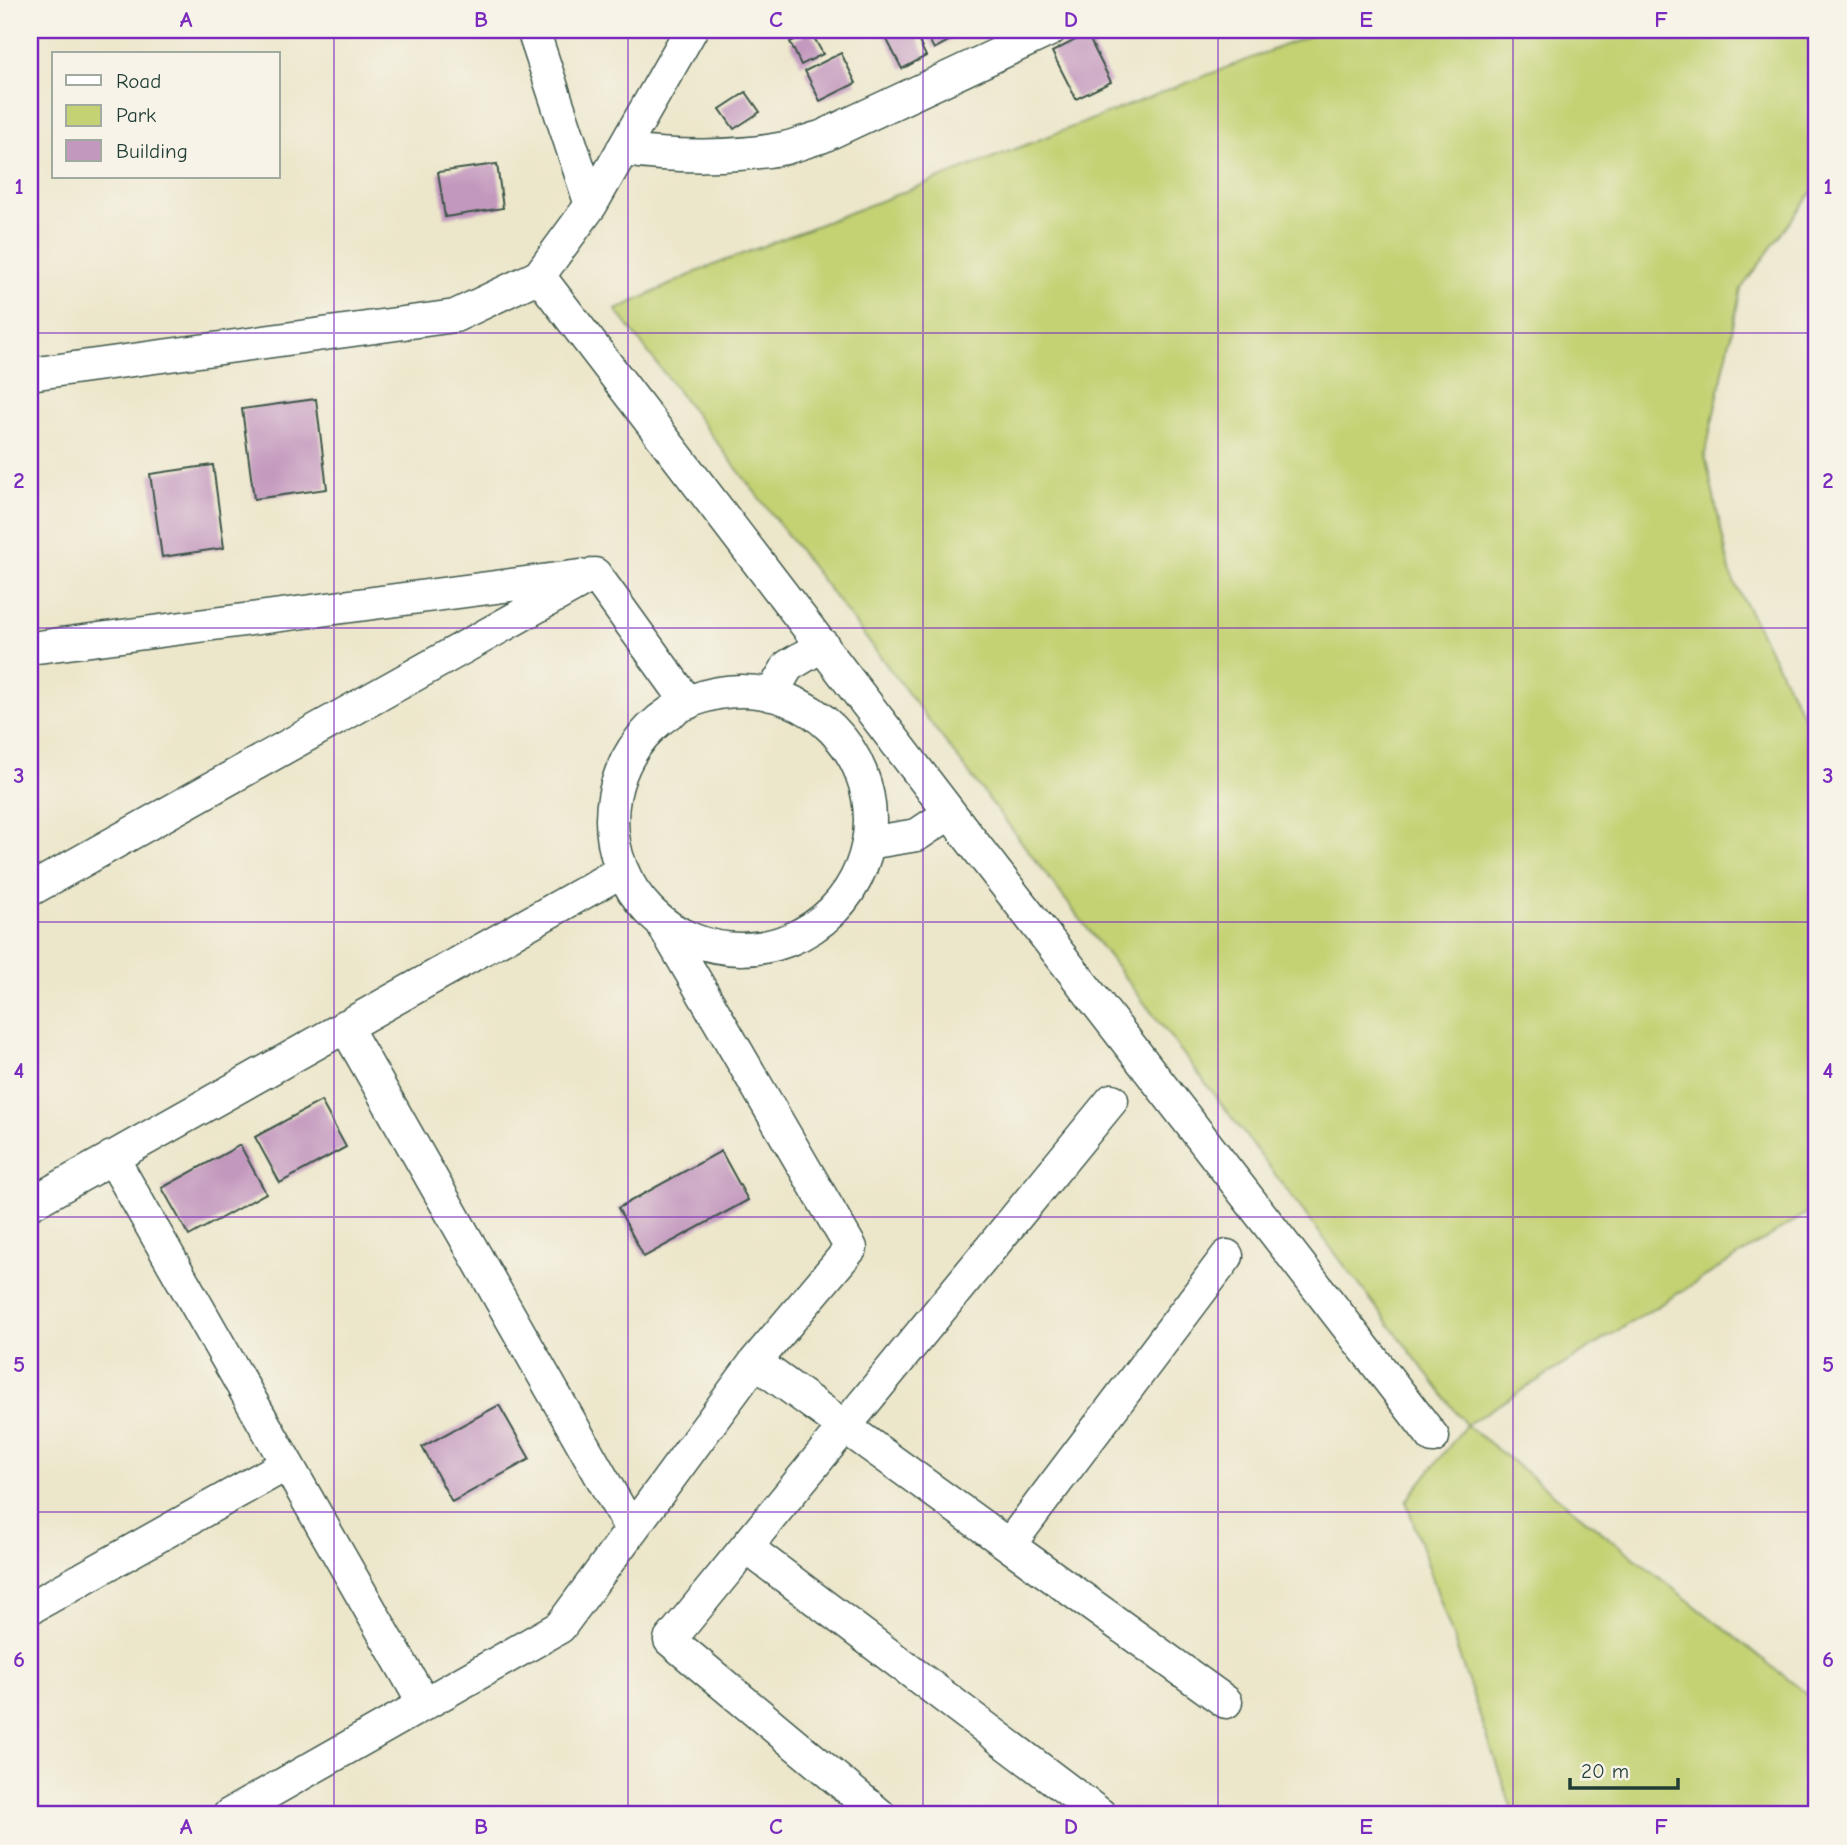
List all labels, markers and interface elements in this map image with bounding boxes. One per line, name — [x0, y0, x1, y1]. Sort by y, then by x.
text: A — [180, 6, 193, 33]
text: B — [474, 6, 488, 33]
text: C — [769, 6, 783, 33]
text: D — [1064, 6, 1078, 33]
text: E — [1359, 6, 1373, 33]
text: F — [1654, 6, 1668, 33]
legend — [52, 52, 280, 178]
text: Road — [116, 69, 161, 93]
text: Park — [116, 103, 156, 127]
text: Building — [116, 139, 188, 163]
text: 1 — [14, 173, 24, 200]
text: 1 — [1823, 173, 1833, 200]
text: 2 — [13, 467, 25, 494]
text: 2 — [1822, 467, 1834, 494]
text: 3 — [13, 762, 25, 789]
text: 3 — [1822, 762, 1834, 789]
text: 4 — [14, 1057, 25, 1084]
text: 4 — [1823, 1057, 1834, 1084]
text: 5 — [13, 1351, 25, 1378]
text: 5 — [1822, 1351, 1834, 1378]
text: 6 — [13, 1646, 25, 1673]
text: 6 — [1822, 1646, 1834, 1673]
scale bar — [1570, 1747, 1679, 1791]
text: 20 m — [1581, 1759, 1629, 1783]
text: A — [180, 1813, 193, 1840]
text: B — [474, 1813, 488, 1840]
text: C — [769, 1813, 783, 1840]
text: D — [1064, 1813, 1078, 1840]
text: E — [1359, 1813, 1373, 1840]
text: F — [1654, 1813, 1668, 1840]

